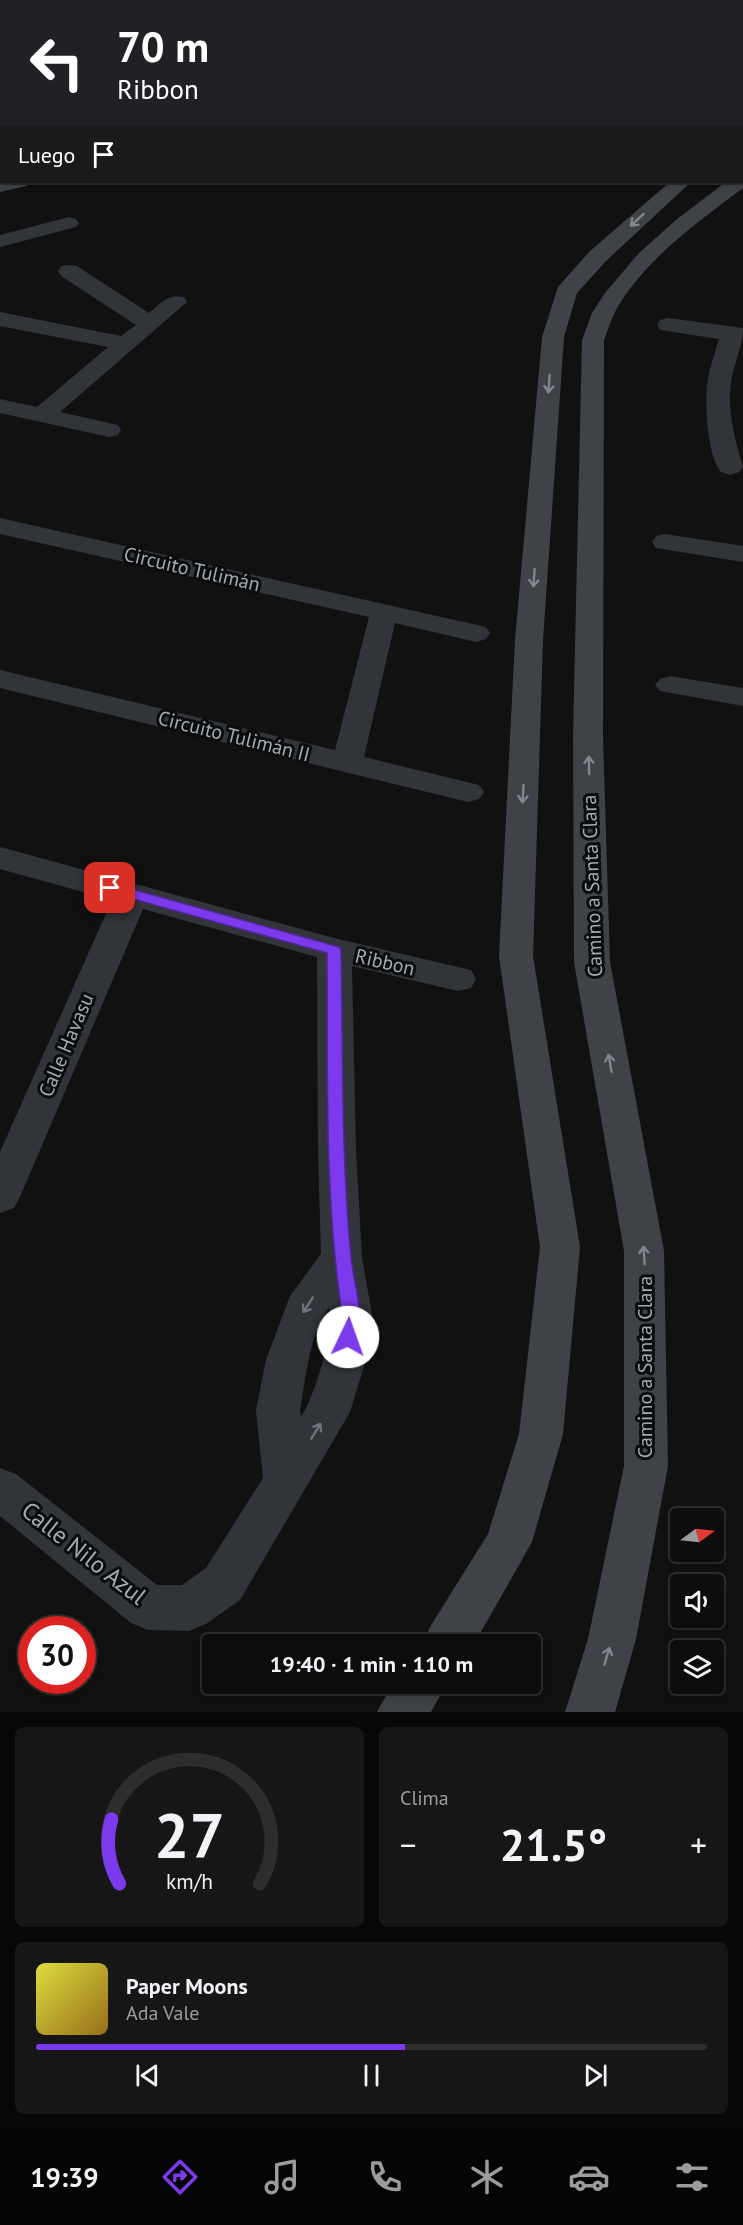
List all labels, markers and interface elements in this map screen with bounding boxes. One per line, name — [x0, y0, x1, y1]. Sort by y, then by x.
text: 70 m — [117, 19, 209, 74]
icon: left — [18, 24, 96, 102]
text: Ribbon — [117, 72, 199, 106]
icon: arrive — [87, 138, 120, 171]
text: Luego — [18, 141, 75, 169]
one-way arrow — [630, 213, 645, 227]
one-way arrow — [544, 373, 555, 393]
street label: Circuito Tulimán — [121, 541, 263, 597]
one-way arrow — [528, 568, 539, 588]
street label: Circuito Tulimán II — [155, 705, 313, 767]
one-way arrow — [583, 755, 594, 775]
one-way arrow — [517, 783, 528, 803]
street label: Camino a Santa Clara — [576, 794, 608, 978]
pin — [84, 862, 135, 913]
icon: arrive — [93, 871, 126, 904]
street label: Ribbon — [353, 943, 417, 981]
street label: Calle Havasu — [32, 989, 100, 1101]
one-way arrow — [604, 1054, 615, 1073]
one-way arrow — [638, 1246, 649, 1266]
street label: Camino a Santa Clara — [632, 1276, 658, 1458]
one-way arrow — [302, 1296, 314, 1313]
position arrow — [316, 1305, 380, 1369]
one-way arrow — [311, 1423, 323, 1440]
street label: Calle Nilo Azul — [15, 1495, 153, 1611]
north arrow — [670, 1508, 724, 1562]
map controls — [670, 1508, 724, 1694]
button: sound — [670, 1574, 724, 1628]
speed limit sign: 30 — [18, 1616, 96, 1694]
button: layers — [670, 1640, 724, 1694]
one-way arrow — [602, 1647, 613, 1666]
text: 19:40 · 1 min · 110 m — [270, 1650, 473, 1678]
text: Clima — [400, 1785, 449, 1811]
text: 27 — [154, 1794, 225, 1875]
text: 21.5° — [500, 1815, 607, 1873]
text: − — [400, 1823, 417, 1866]
text: + — [690, 1823, 707, 1866]
text: km/h — [166, 1867, 213, 1895]
text: Paper Moons — [126, 1972, 248, 2000]
text: Ada Vale — [126, 2000, 199, 2026]
icon: previous — [131, 2059, 164, 2092]
icon: pause — [355, 2059, 388, 2092]
icon: next — [579, 2059, 612, 2092]
icon: directions — [159, 2156, 201, 2198]
icon: music — [261, 2156, 303, 2198]
icon: phone — [364, 2156, 406, 2198]
icon: climate — [466, 2156, 508, 2198]
icon: car — [568, 2156, 610, 2198]
icon: filters — [671, 2156, 713, 2198]
text: 19:39 — [30, 2160, 99, 2194]

